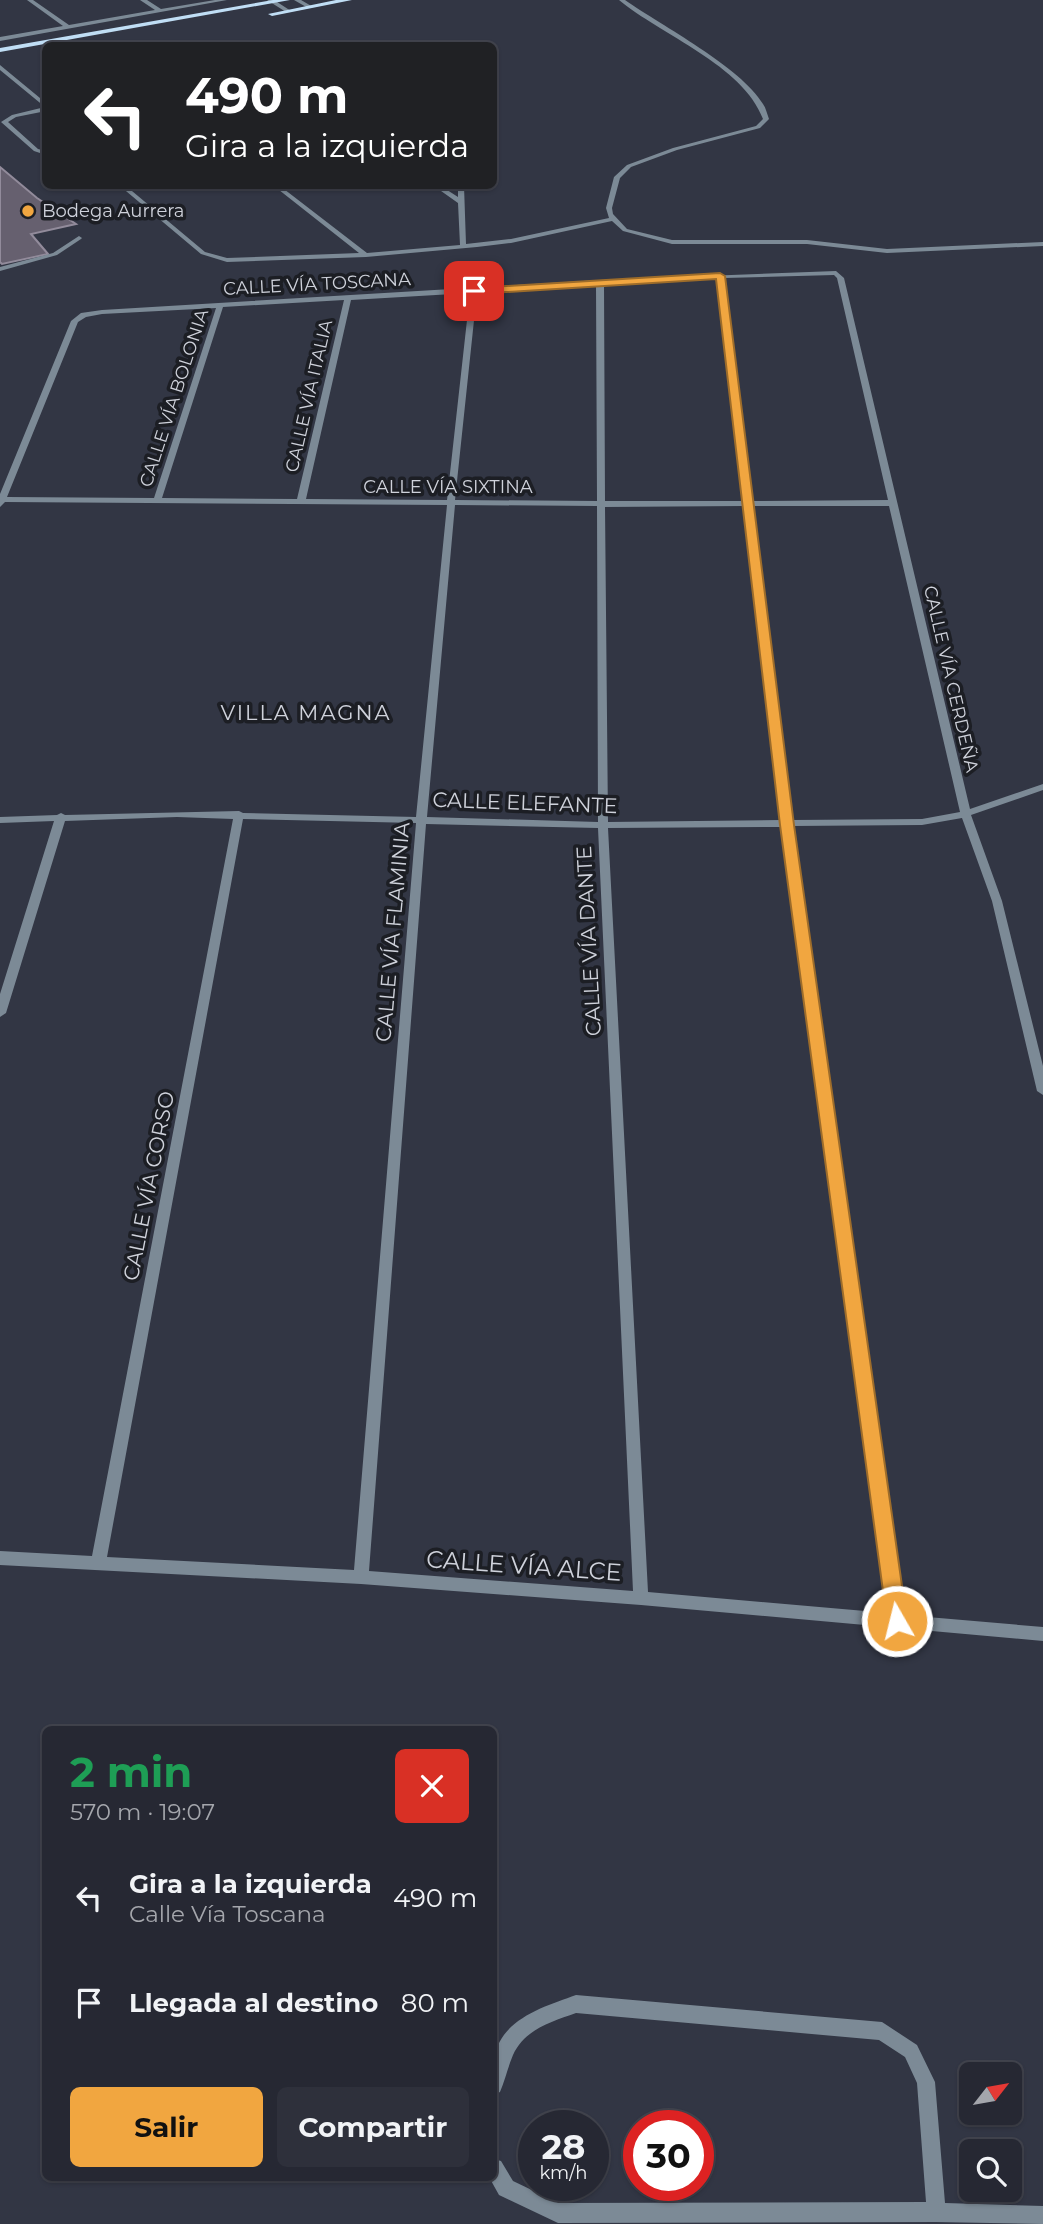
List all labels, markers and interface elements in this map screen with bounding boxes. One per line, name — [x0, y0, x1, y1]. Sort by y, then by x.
text: 490 m — [185, 66, 348, 125]
icon: left — [70, 70, 161, 161]
text: Gira a la izquierda — [185, 126, 469, 165]
place label: Bodega Aurrera — [42, 200, 184, 222]
marker: Bodega Aurrera — [20, 203, 36, 219]
pin — [444, 261, 504, 321]
street label: CALLE VÍA TOSCANA — [223, 268, 411, 300]
icon: arrive — [455, 272, 493, 310]
street label: CALLE VÍA BOLONIA — [135, 306, 213, 490]
street label: CALLE VÍA ITALIA — [281, 318, 337, 474]
street label: CALLE VÍA SIXTINA — [363, 476, 533, 498]
street label: CALLE VÍA CERDEÑA — [919, 584, 983, 775]
district label: VILLA MAGNA — [220, 700, 392, 725]
street label: CALLE ELEFANTE — [432, 787, 618, 818]
street label: CALLE VÍA FLAMINIA — [370, 820, 415, 1043]
street label: CALLE VÍA DANTE — [571, 845, 606, 1037]
street label: CALLE VÍA CORSO — [118, 1089, 179, 1283]
street label: CALLE VÍA ALCE — [425, 1544, 623, 1587]
position arrow — [860, 1584, 934, 1658]
text: 2 min — [70, 1746, 192, 1798]
button: close — [395, 1749, 469, 1823]
text: 570 m · 19:07 — [70, 1798, 215, 1826]
text: Gira a la izquierda — [129, 1868, 372, 1900]
icon: left — [70, 1879, 108, 1917]
text: 490 m — [393, 1882, 477, 1914]
text: Calle Vía Toscana — [129, 1900, 326, 1928]
icon: arrive — [70, 1984, 108, 2022]
text: Llegada al destino — [129, 1987, 378, 2019]
text: 80 m — [401, 1987, 469, 2019]
north arrow — [959, 2062, 1022, 2124]
map controls — [959, 2062, 1022, 2202]
button: Salir — [70, 2087, 263, 2167]
button: Compartir — [277, 2087, 469, 2167]
speed limit sign: 30 — [623, 2110, 714, 2201]
text: 28 — [542, 2125, 585, 2168]
button: search — [959, 2139, 1022, 2202]
text: km/h — [539, 2162, 588, 2184]

